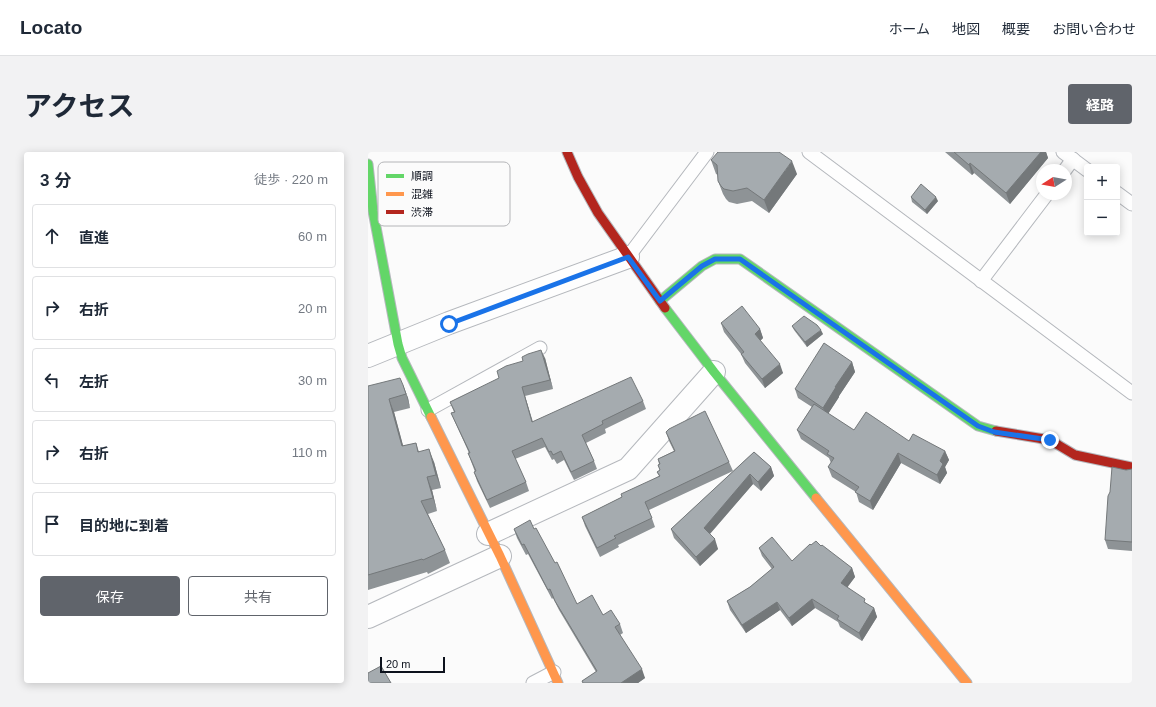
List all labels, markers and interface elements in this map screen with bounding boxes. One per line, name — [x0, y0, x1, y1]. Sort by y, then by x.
text: Locato — [20, 17, 82, 38]
text: ホーム — [888, 21, 930, 37]
text: 地図 — [952, 21, 980, 37]
text: 概要 — [1002, 21, 1030, 37]
text: お問い合わせ — [1052, 21, 1136, 37]
button: 経路 — [1068, 84, 1132, 124]
text: アクセス — [24, 91, 135, 122]
legend — [378, 162, 510, 226]
north arrow — [1036, 164, 1072, 200]
map controls — [1084, 164, 1120, 236]
button: + — [1084, 164, 1120, 200]
text: 順調 — [411, 170, 433, 182]
text: 3 分 — [40, 171, 71, 190]
text: 徒歩 · 220 m — [254, 172, 328, 187]
text: 混雑 — [411, 188, 433, 200]
button: − — [1084, 200, 1120, 236]
text: 渋滞 — [411, 206, 433, 218]
icon: ahead — [41, 225, 63, 247]
text: 直進 — [79, 229, 109, 246]
text: 60 m — [298, 229, 327, 244]
icon: right — [41, 297, 63, 319]
text: 右折 — [79, 301, 109, 318]
text: 20 m — [298, 301, 327, 316]
route start — [440, 315, 458, 333]
icon: left — [41, 369, 63, 391]
text: 左折 — [79, 373, 109, 390]
text: 30 m — [298, 373, 327, 388]
route end — [1041, 431, 1059, 449]
icon: right — [41, 441, 63, 463]
text: 右折 — [79, 445, 109, 462]
text: 110 m — [292, 445, 327, 460]
icon: arrive — [41, 513, 63, 535]
text: 目的地に到着 — [79, 517, 169, 534]
button: 保存 — [40, 576, 180, 616]
button: 共有 — [188, 576, 328, 616]
scale bar — [380, 655, 445, 674]
text: 20 m — [386, 658, 410, 670]

